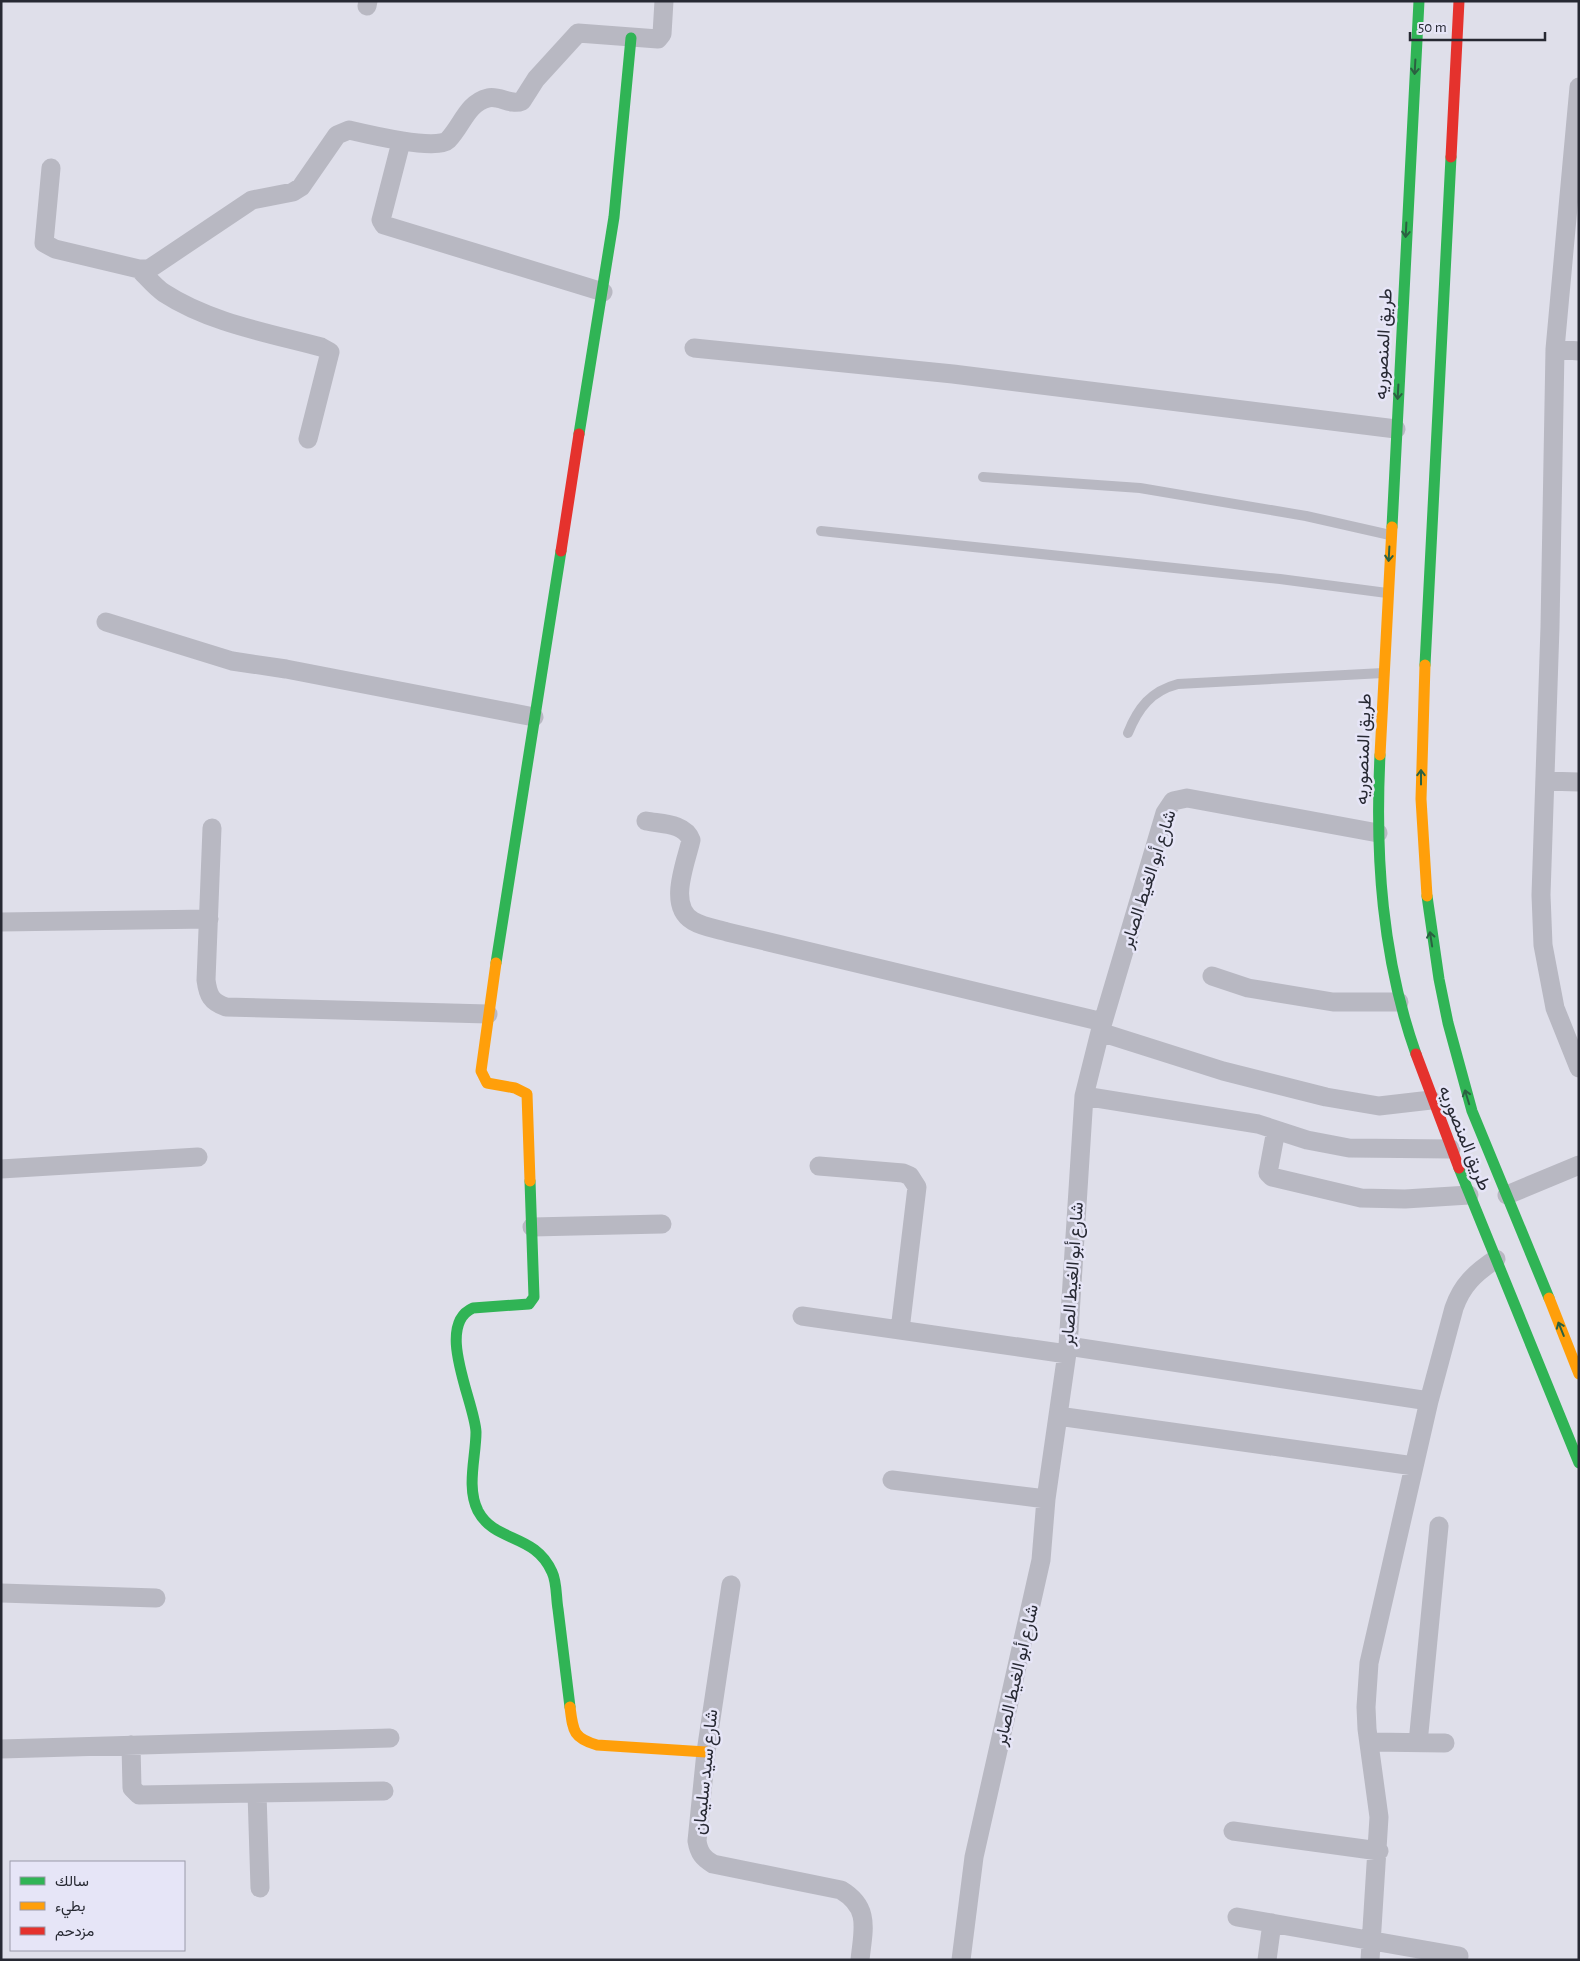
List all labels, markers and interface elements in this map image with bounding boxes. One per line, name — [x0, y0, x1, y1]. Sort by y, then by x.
scale bar — [1410, 10, 1545, 42]
text: 50 m — [1418, 20, 1447, 35]
one-way arrow — [1410, 59, 1420, 75]
one-way arrow — [1402, 221, 1411, 237]
street label: طريق المنصوريه — [1372, 288, 1397, 400]
one-way arrow — [1393, 384, 1402, 400]
one-way arrow — [1384, 546, 1394, 562]
street label: طريق المنصوريه — [1353, 693, 1376, 805]
one-way arrow — [1416, 769, 1426, 785]
street label: شارع أبو الغيط الصابر — [1116, 807, 1182, 952]
one-way arrow — [1426, 931, 1436, 947]
street label: طريق المنصوريه — [1434, 1083, 1493, 1194]
one-way arrow — [1462, 1089, 1472, 1105]
street label: شارع أبو الغيط الصابر — [1057, 1201, 1089, 1348]
one-way arrow — [1555, 1322, 1565, 1337]
street label: شارع أبو الغيط الصابر — [990, 1602, 1044, 1749]
street label: شارع سيد سليمان — [690, 1708, 724, 1836]
legend — [10, 1861, 185, 1951]
text: سالك — [55, 1874, 89, 1889]
text: بطيء — [55, 1899, 85, 1919]
text: مزدحم — [55, 1924, 94, 1941]

